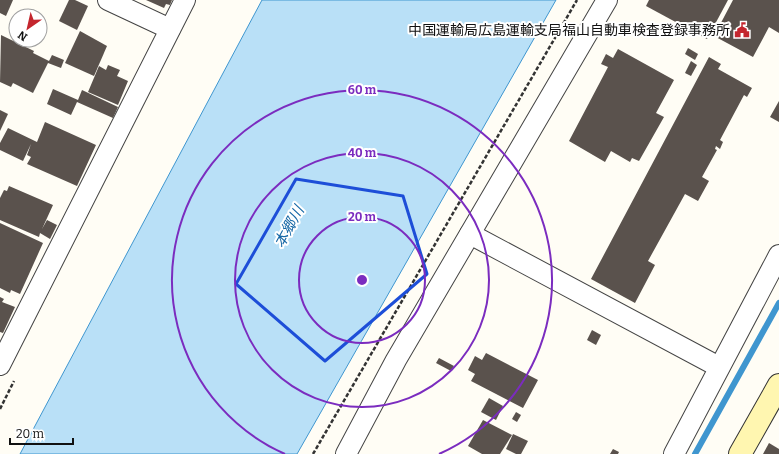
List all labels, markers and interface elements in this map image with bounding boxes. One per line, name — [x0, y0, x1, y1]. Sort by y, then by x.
north arrow — [8, 8, 48, 48]
public building icon: 中国運輸局広島運輸支局福山自動車検査登録事務所 — [733, 21, 751, 39]
place label: 中国運輸局広島運輸支局福山自動車検査登録事務所 — [408, 22, 730, 39]
text: N — [15, 28, 30, 44]
text: 60 m — [348, 83, 377, 97]
text: 40 m — [348, 146, 377, 160]
water label: 本郷川 — [270, 201, 309, 251]
text: 20 m — [348, 210, 377, 224]
centre of rings — [355, 273, 369, 287]
scale bar — [10, 420, 73, 446]
text: 20 m — [16, 427, 45, 441]

